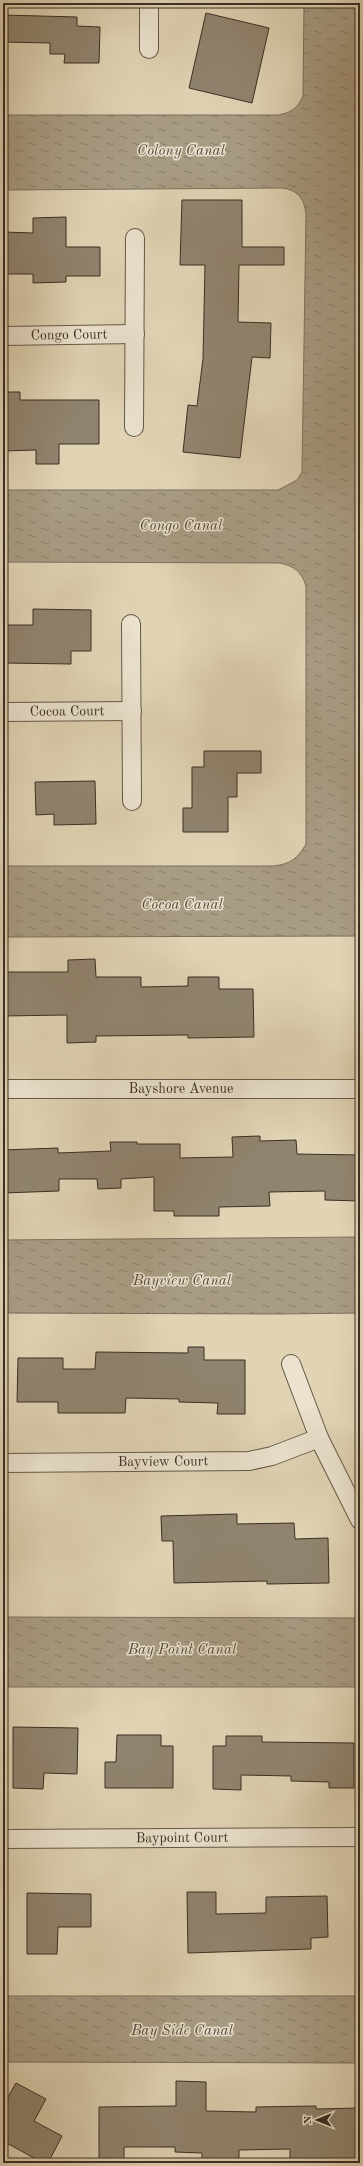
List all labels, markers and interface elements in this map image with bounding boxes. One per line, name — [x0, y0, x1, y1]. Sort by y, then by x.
water label: Colony Canal — [137, 144, 226, 159]
street label: Congo Court — [30, 327, 108, 343]
water label: Congo Canal — [140, 519, 223, 534]
street label: Cocoa Court — [30, 704, 105, 719]
water label: Cocoa Canal — [141, 898, 223, 913]
street label: Bayshore Avenue — [128, 1082, 234, 1096]
water label: Bayview Canal — [132, 1274, 232, 1289]
street label: Bayview Court — [118, 1454, 209, 1469]
water label: Bay Point Canal — [127, 1643, 237, 1658]
street label: Baypoint Court — [136, 1831, 228, 1845]
water label: Bay Side Canal — [130, 2024, 234, 2039]
north arrow — [297, 2100, 337, 2140]
text: N — [303, 2115, 314, 2124]

